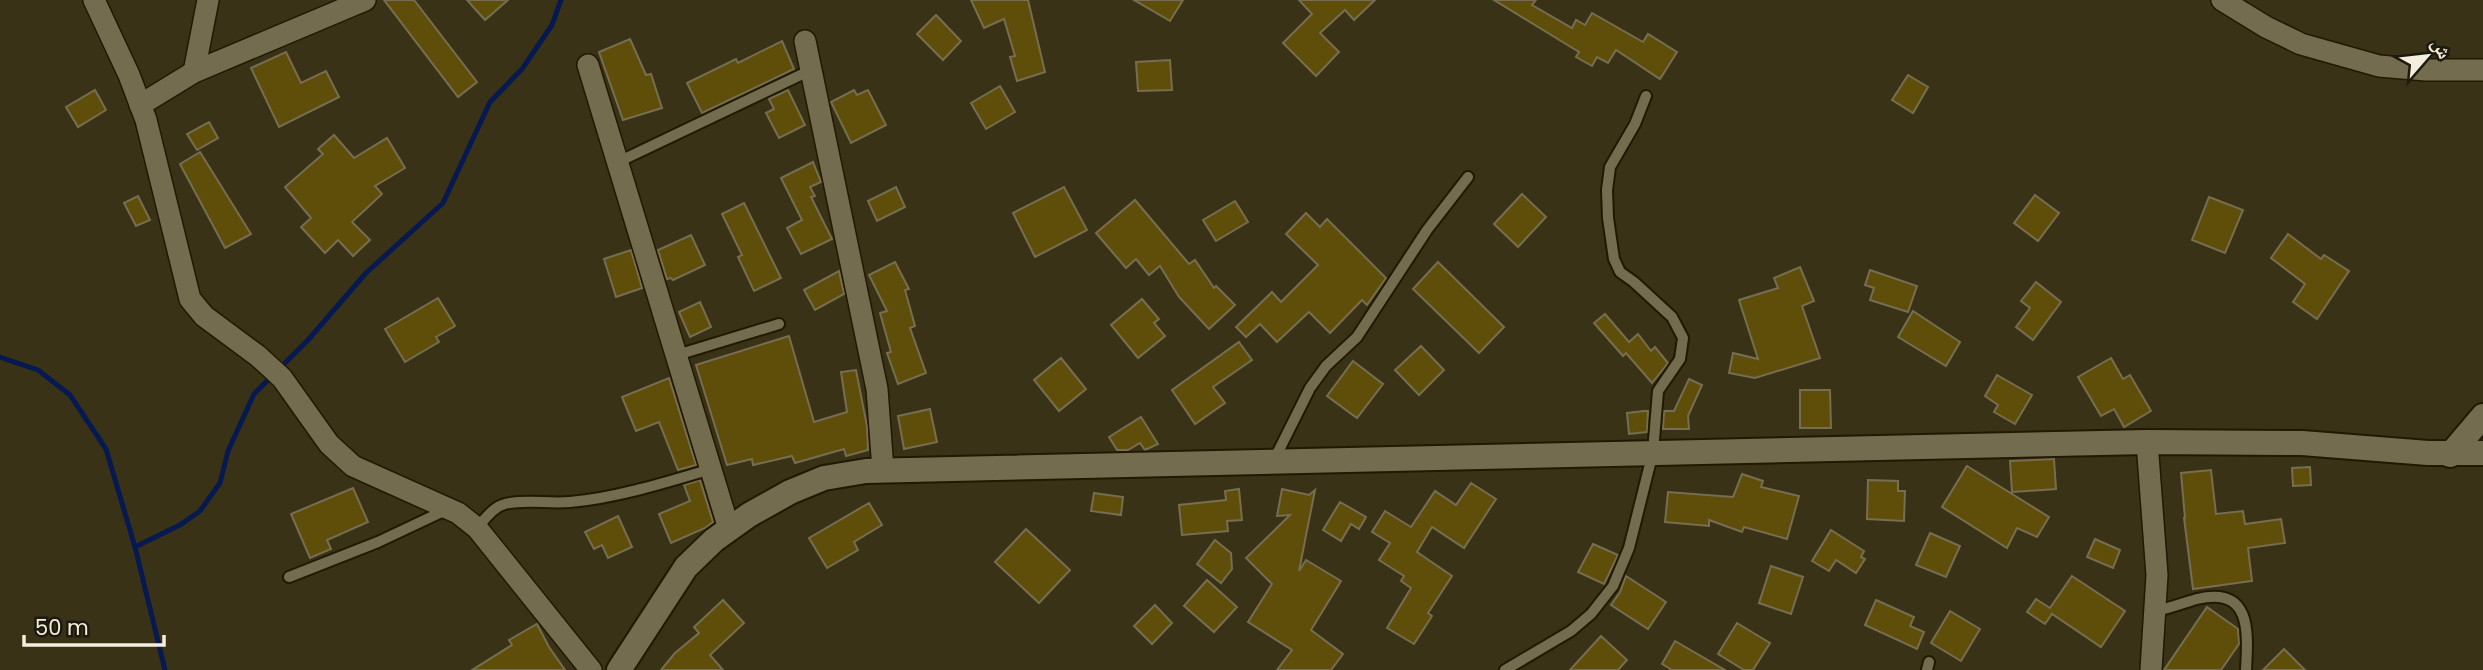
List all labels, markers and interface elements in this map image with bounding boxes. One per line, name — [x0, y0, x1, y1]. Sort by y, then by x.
north arrow — [2392, 21, 2462, 91]
text: ش — [2425, 33, 2458, 63]
scale bar — [24, 604, 164, 648]
text: 50 m — [35, 613, 89, 642]

